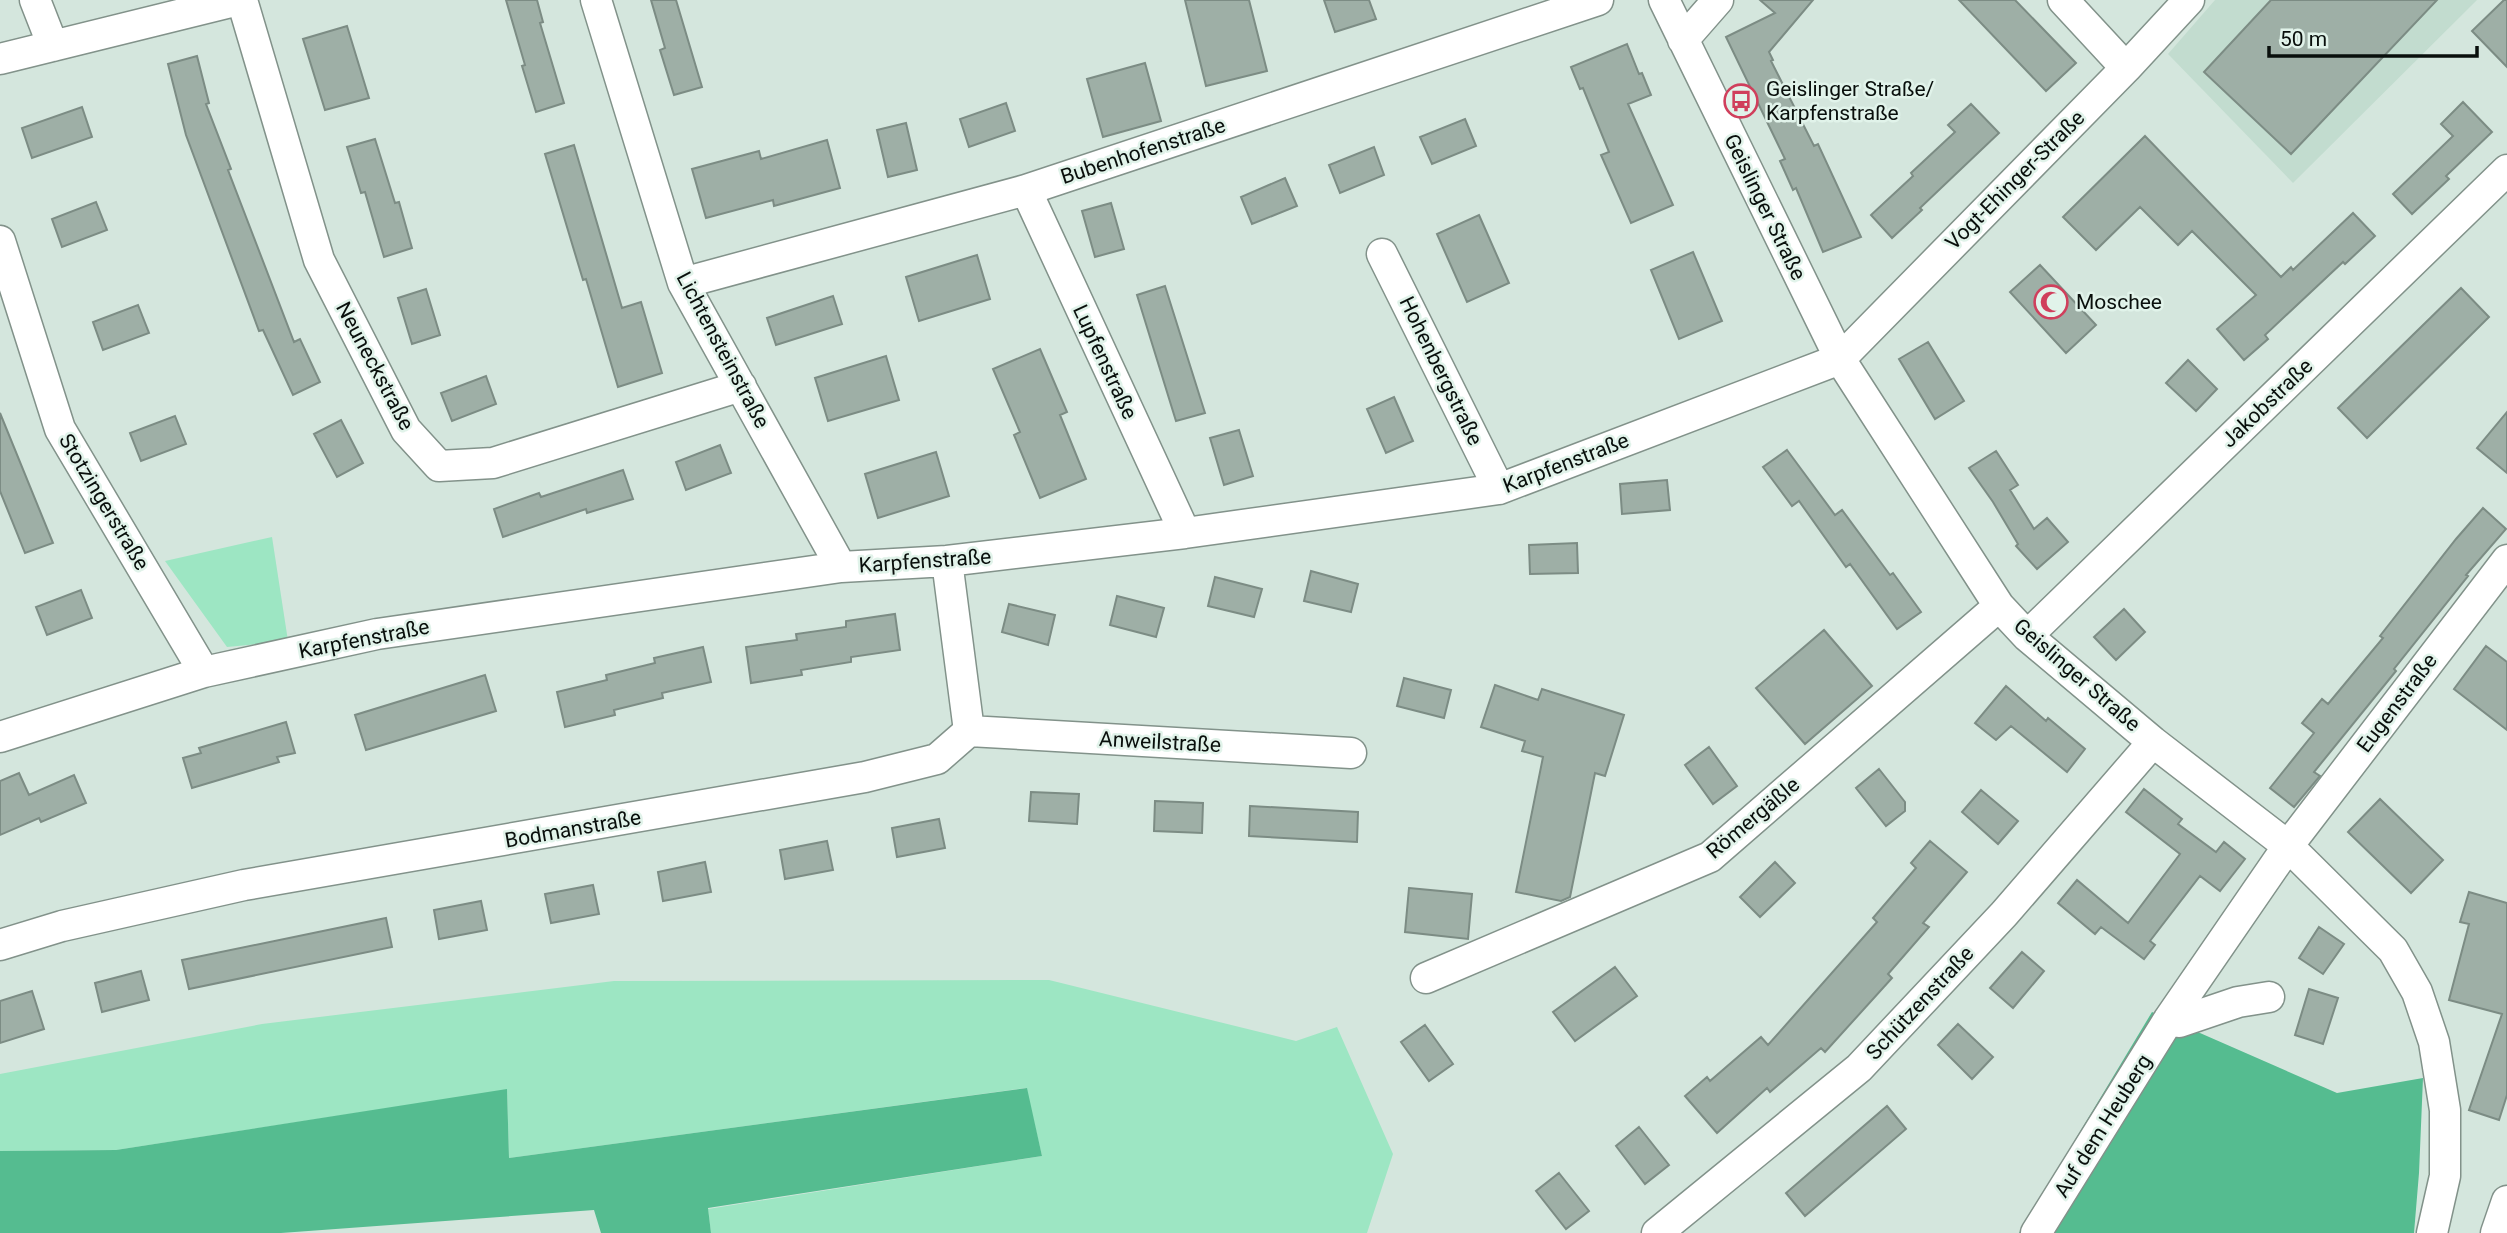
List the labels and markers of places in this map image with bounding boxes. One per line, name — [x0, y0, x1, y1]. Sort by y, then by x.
place label: Geislinger Straße/ Karpfenstraße — [1766, 77, 1935, 125]
bus stop icon: Geislinger Straße/ Karpfenstraße — [1722, 82, 1760, 120]
mosque icon: Moschee — [2032, 283, 2070, 321]
place label: Moschee — [2076, 290, 2162, 314]

